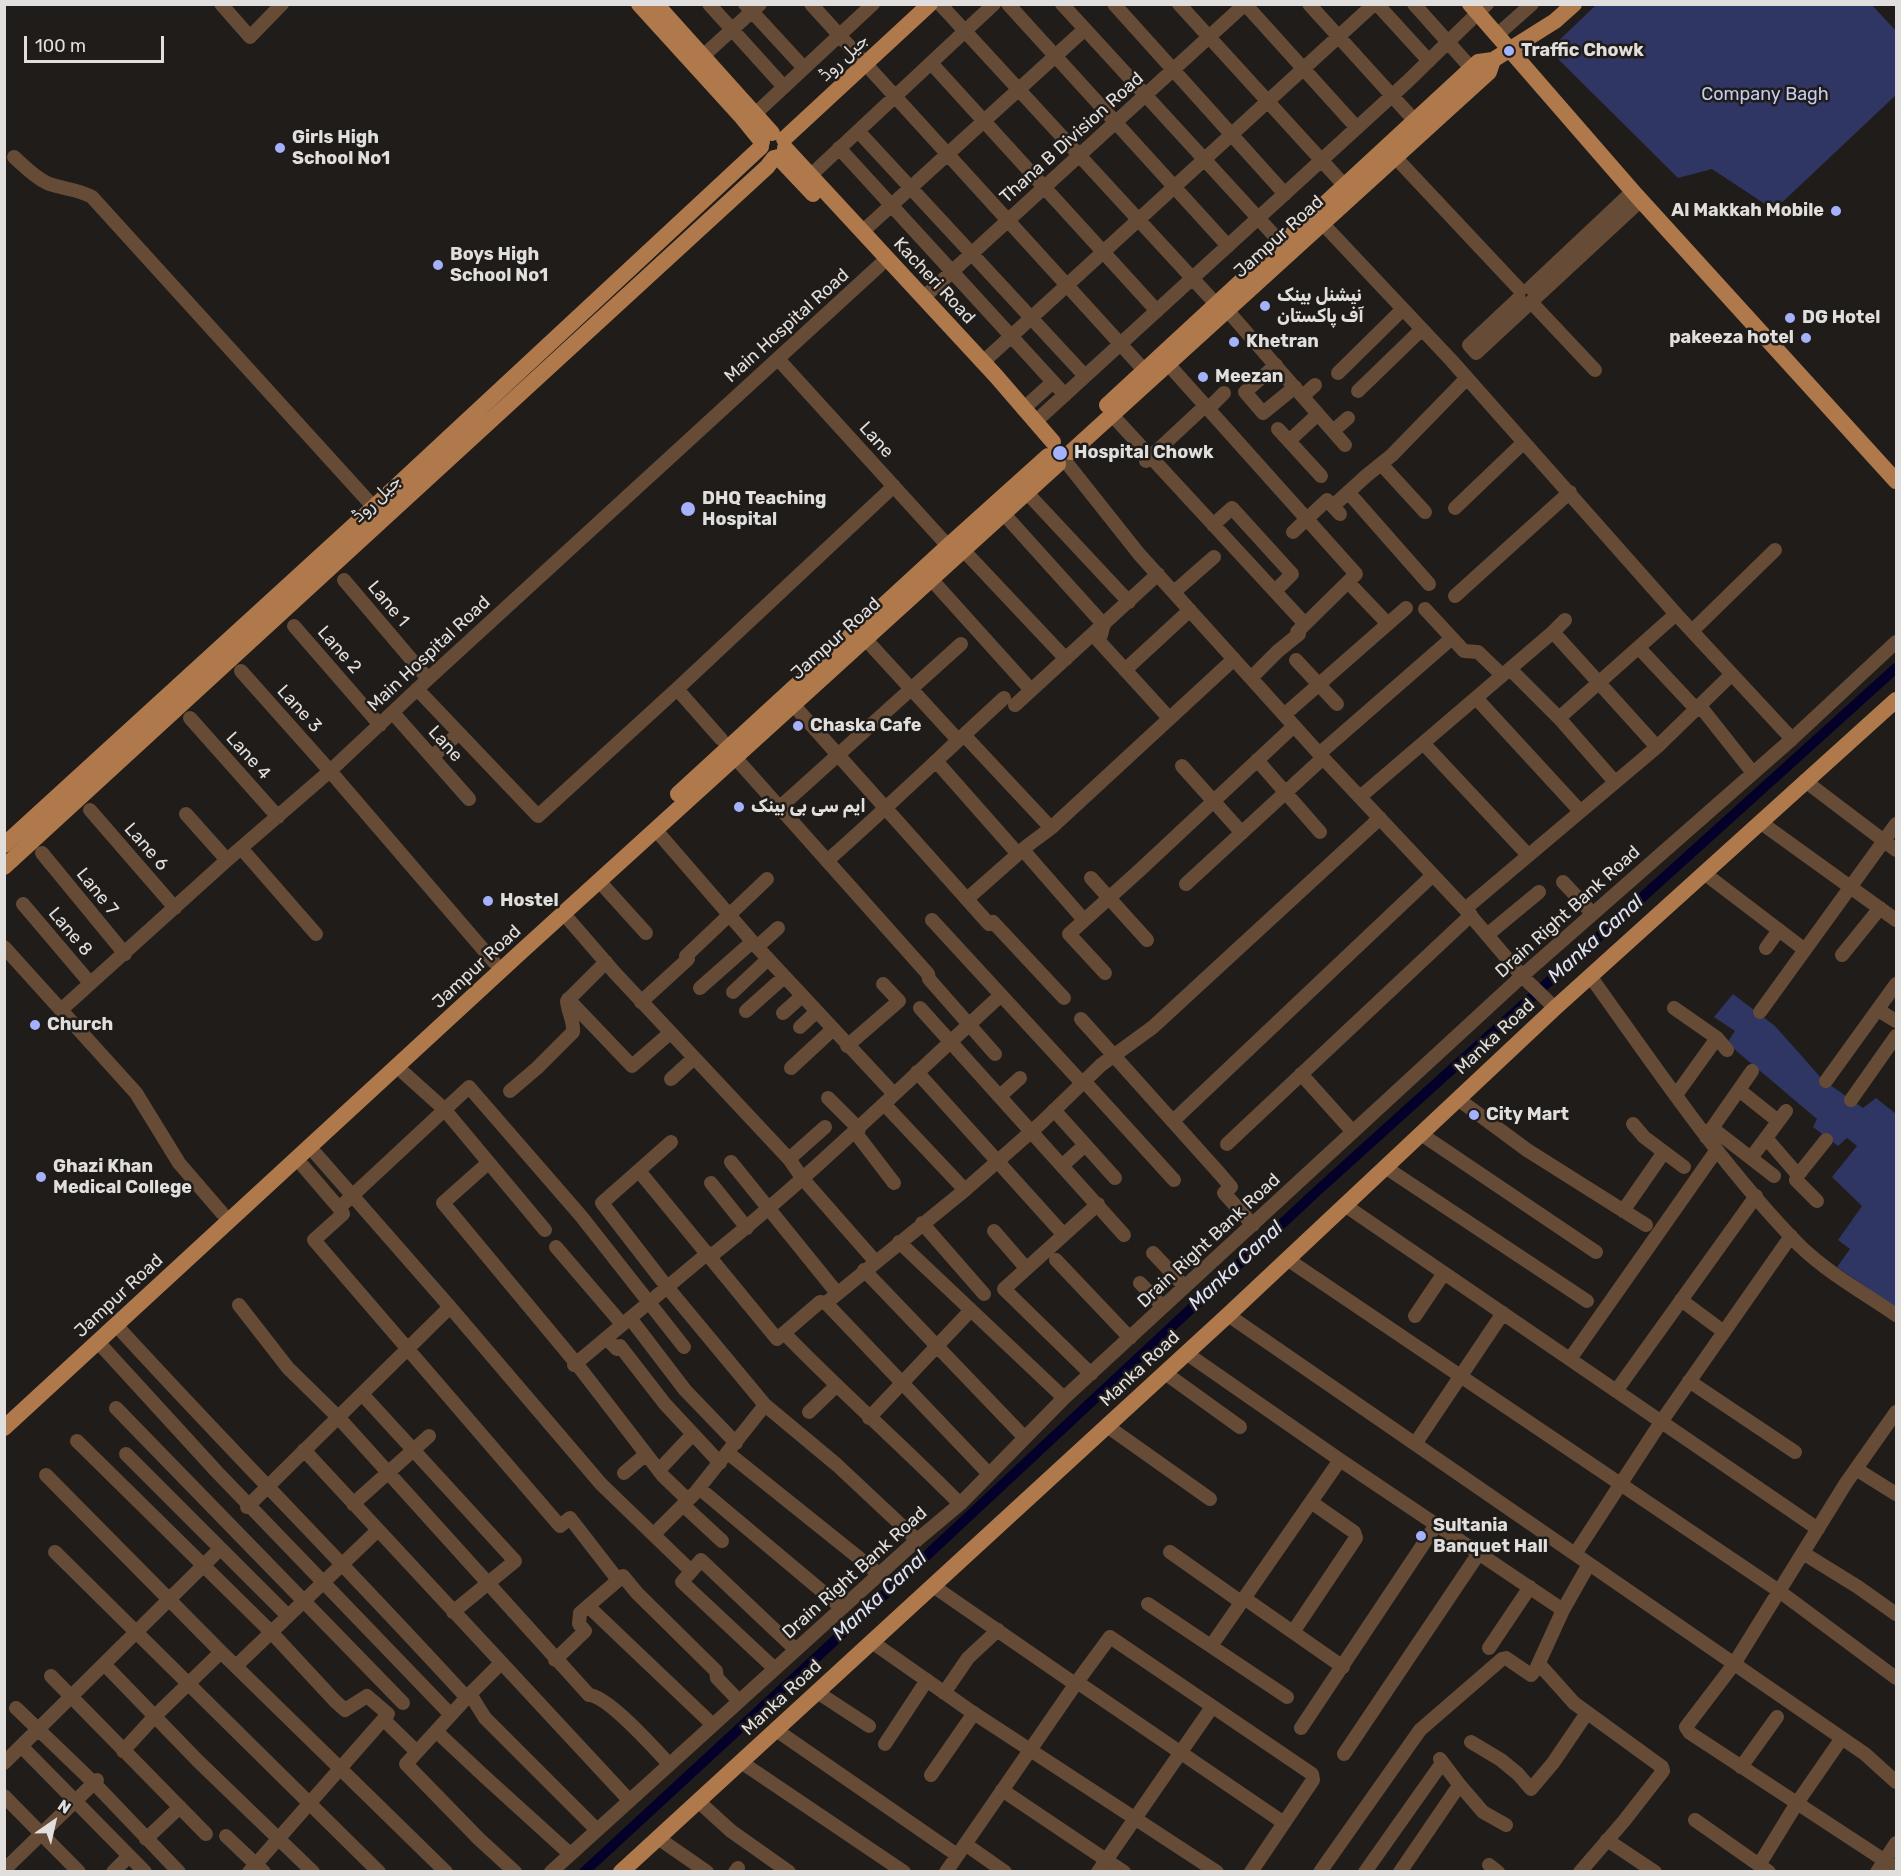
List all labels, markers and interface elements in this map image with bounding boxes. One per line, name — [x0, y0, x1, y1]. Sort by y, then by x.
scale bar — [27, 24, 166, 62]
street label: جیل روڈ — [815, 30, 873, 86]
text: 100 m — [35, 35, 86, 57]
place label: Traffic Chowk — [1521, 40, 1644, 62]
marker: Traffic Chowk — [1502, 44, 1516, 58]
street label: Thana B Division Road — [996, 68, 1148, 208]
park label: Company Bagh — [1701, 84, 1829, 106]
place label: Girls High School No1 — [292, 127, 390, 170]
marker: Girls High School No1 — [273, 141, 287, 155]
street label: Jampur Road — [1230, 191, 1328, 283]
place label: Al Makkah Mobile — [1671, 200, 1824, 222]
marker: Al Makkah Mobile — [1829, 204, 1843, 218]
street label: Kacheri Road — [889, 233, 979, 329]
place label: Boys High School No1 — [450, 244, 548, 286]
marker: Boys High School No1 — [431, 258, 445, 272]
street label: Main Hospital Road — [720, 265, 854, 387]
place label: نیشنل بینک آف پاکستان — [1277, 285, 1364, 328]
marker: نیشنل بینک آف پاکستان — [1258, 299, 1272, 313]
place label: DG Hotel — [1802, 307, 1880, 329]
marker: DG Hotel — [1783, 311, 1797, 325]
place label: pakeeza hotel — [1669, 327, 1794, 349]
place label: Khetran — [1246, 331, 1319, 353]
marker: pakeeza hotel — [1799, 331, 1813, 345]
marker: Khetran — [1227, 335, 1241, 349]
place label: Meezan — [1215, 366, 1283, 388]
marker: Meezan — [1196, 370, 1210, 384]
street label: Lane — [854, 418, 898, 462]
place label: Hospital Chowk — [1074, 442, 1214, 464]
marker: Hospital Chowk — [1051, 444, 1069, 462]
street label: جیل روڈ — [348, 471, 406, 527]
place label: DHQ Teaching Hospital — [702, 488, 826, 530]
marker: DHQ Teaching Hospital — [679, 500, 697, 518]
street label: Lane 1 — [363, 577, 413, 631]
street label: Main Hospital Road — [363, 592, 495, 716]
street label: Jampur Road — [787, 593, 885, 685]
street label: Lane 2 — [312, 622, 366, 678]
street label: Lane 3 — [272, 681, 326, 737]
place label: Chaska Cafe — [810, 715, 921, 737]
marker: Chaska Cafe — [791, 719, 805, 733]
street label: Lane — [423, 722, 467, 766]
street label: Lane 4 — [221, 728, 275, 784]
place label: ایم سی بی بینک — [751, 796, 866, 818]
marker: ایم سی بی بینک — [732, 800, 746, 814]
street label: Lane 6 — [119, 819, 173, 875]
street label: Drain Right Bank Road — [1491, 841, 1645, 983]
street label: Lane 7 — [71, 864, 123, 920]
place label: Hostel — [500, 890, 559, 912]
water label: Manka Canal — [1543, 890, 1649, 988]
marker: Hostel — [481, 894, 495, 908]
street label: Lane 8 — [43, 903, 97, 961]
street label: Jampur Road — [428, 921, 526, 1013]
street label: Manka Road — [1451, 995, 1539, 1079]
place label: Church — [47, 1014, 113, 1036]
marker: Church — [28, 1018, 42, 1032]
place label: City Mart — [1486, 1104, 1569, 1126]
marker: City Mart — [1467, 1108, 1481, 1122]
place label: Ghazi Khan Medical College — [53, 1156, 192, 1198]
street label: Drain Right Bank Road — [1133, 1169, 1285, 1313]
marker: Ghazi Khan Medical College — [34, 1170, 48, 1184]
water label: Manka Canal — [1184, 1216, 1288, 1316]
street label: Jampur Road — [70, 1250, 168, 1342]
street label: Manka Road — [1096, 1327, 1184, 1411]
street label: Drain Right Bank Road — [778, 1502, 932, 1644]
place label: Sultania Banquet Hall — [1433, 1515, 1548, 1558]
marker: Sultania Banquet Hall — [1414, 1529, 1428, 1543]
water label: Manka Canal — [828, 1546, 932, 1646]
street label: Manka Road — [738, 1656, 826, 1740]
north arrow — [24, 1792, 84, 1852]
text: N — [54, 1796, 74, 1818]

